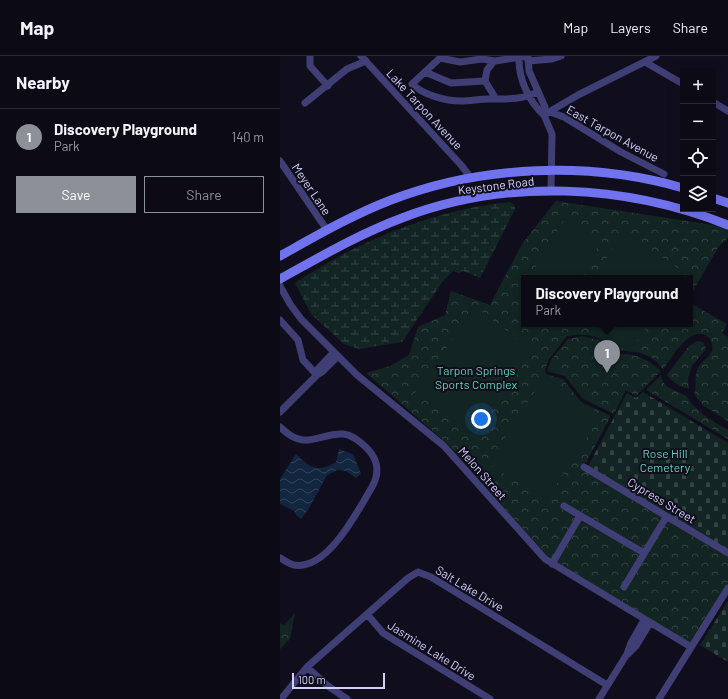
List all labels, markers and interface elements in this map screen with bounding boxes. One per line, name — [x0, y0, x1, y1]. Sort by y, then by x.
text: Map — [20, 16, 54, 39]
text: Map — [563, 19, 588, 36]
text: Layers — [610, 19, 651, 36]
text: Share — [673, 19, 708, 36]
street label: Lake Tarpon Avenue — [384, 66, 466, 152]
map controls — [680, 68, 716, 212]
button: + — [680, 68, 716, 104]
text: Nearby — [16, 72, 70, 92]
street label: East Tarpon Avenue — [564, 102, 662, 164]
button: − — [680, 104, 716, 140]
text: Discovery Playground — [54, 120, 197, 138]
text: 1 — [27, 129, 31, 145]
text: 140 m — [232, 129, 264, 145]
text: Park — [54, 138, 80, 154]
button: locate — [680, 140, 716, 176]
street label: Meyer Lane — [290, 161, 334, 217]
street label: Keystone Road — [457, 173, 535, 197]
button: Save — [16, 176, 136, 213]
button: Share — [144, 176, 264, 213]
button: layers — [680, 176, 716, 212]
popup — [521, 275, 693, 327]
text: Discovery Playground — [536, 284, 678, 302]
text: Park — [536, 302, 561, 318]
pin: 1 — [594, 340, 620, 373]
park label: Tarpon Springs Sports Complex — [435, 363, 517, 391]
your location — [471, 409, 491, 429]
street label: Melon Street — [456, 444, 510, 502]
park label: Rose Hill Cemetery — [640, 446, 691, 474]
street label: Cypress Street — [626, 474, 698, 526]
street label: Salt Lake Drive — [433, 562, 507, 614]
street label: Jasmine Lake Drive — [385, 617, 479, 683]
scale bar — [292, 671, 385, 690]
text: 100 m — [298, 673, 326, 686]

